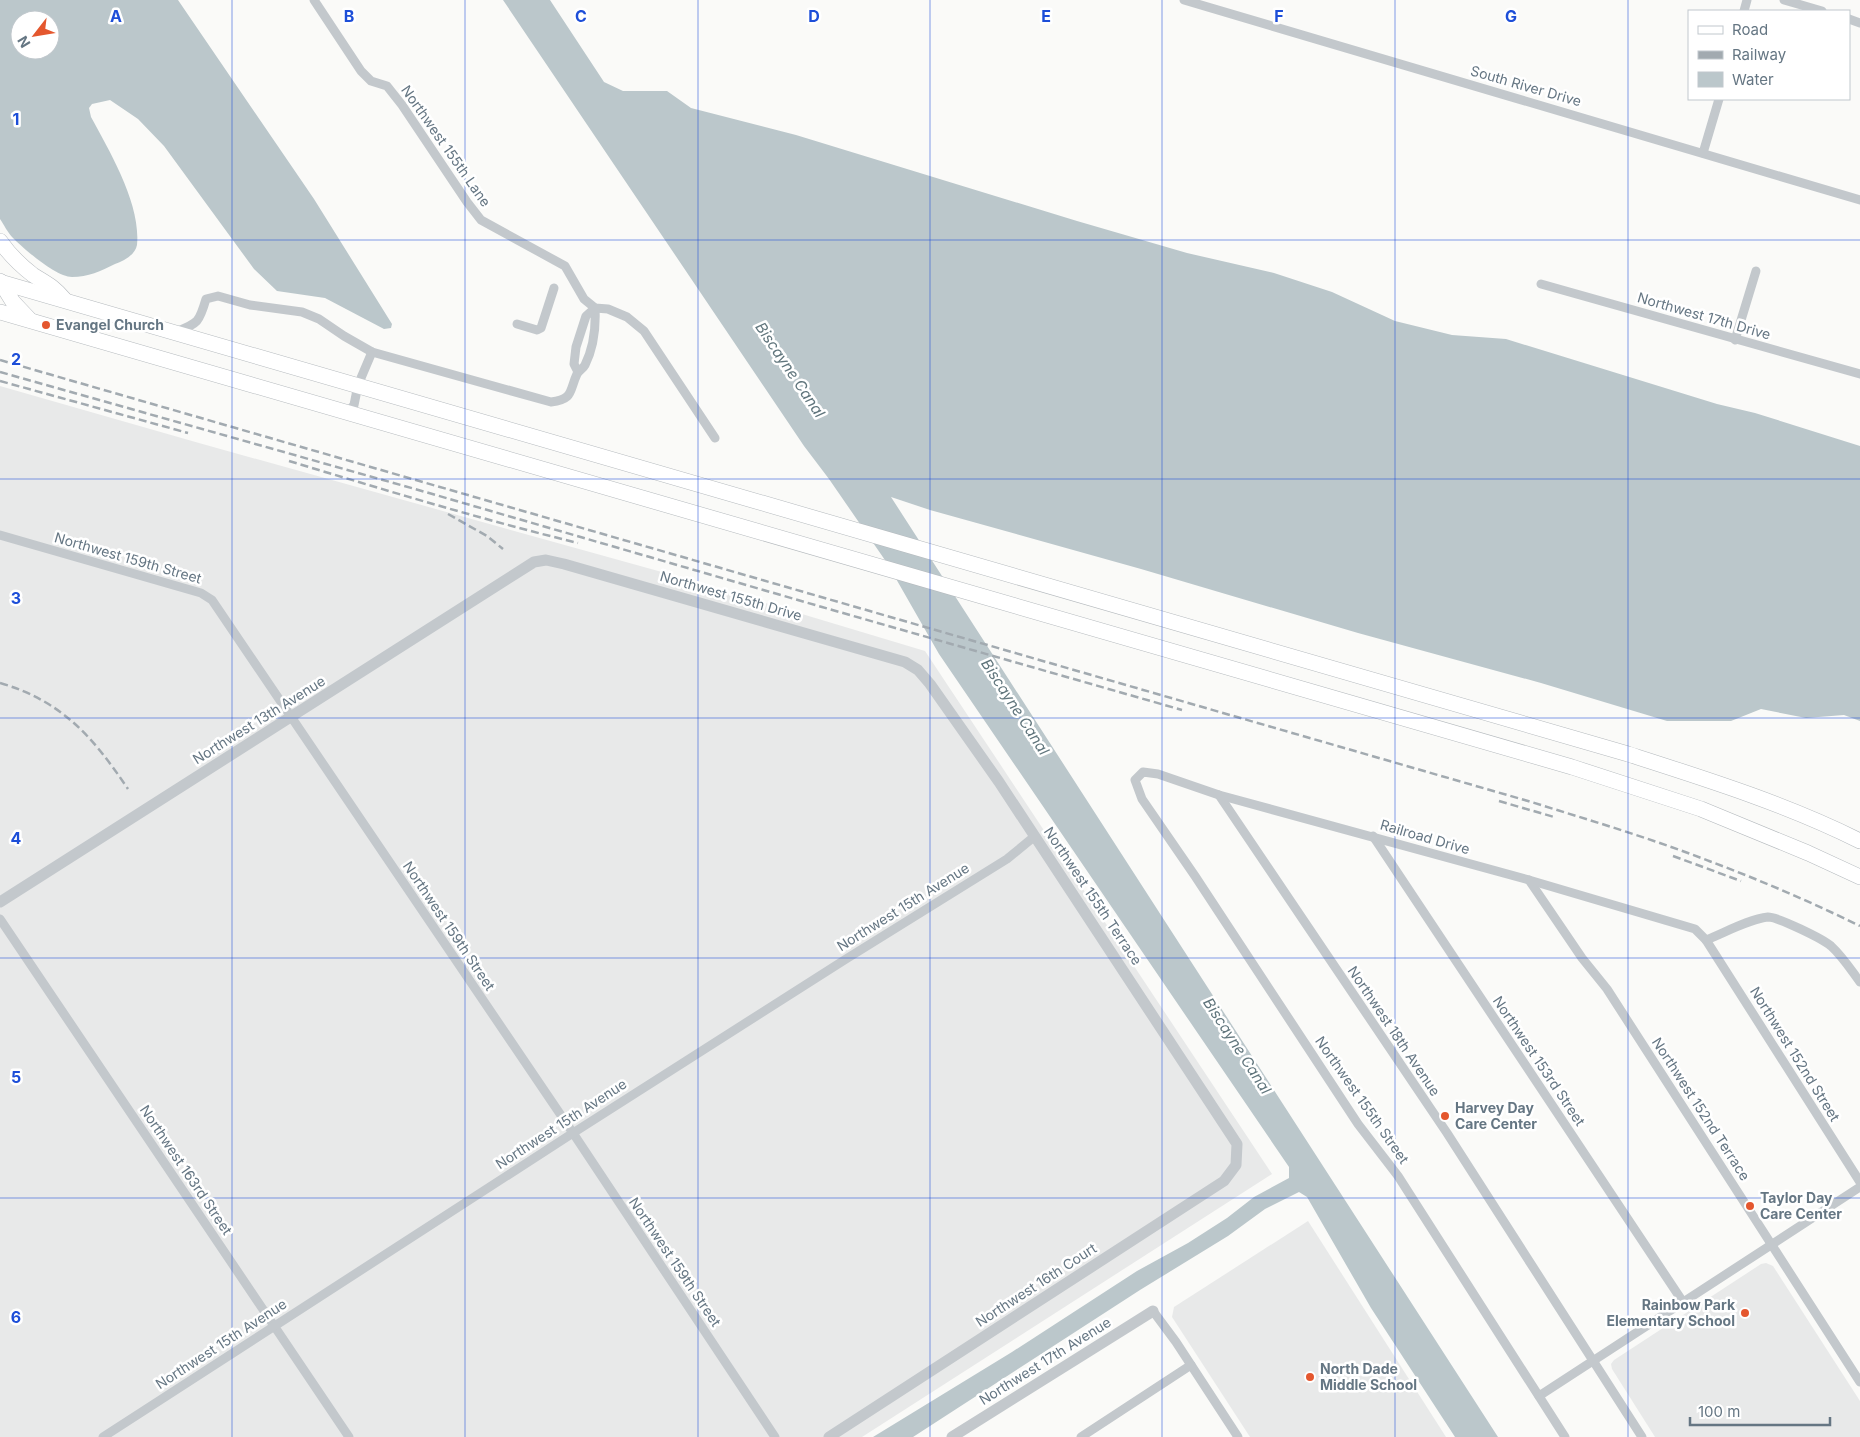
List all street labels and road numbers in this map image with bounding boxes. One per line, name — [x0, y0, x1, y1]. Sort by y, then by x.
street label: South River Drive — [1469, 62, 1584, 109]
street label: Northwest 155th Lane — [398, 82, 495, 210]
street label: Northwest 17th Drive — [1636, 288, 1773, 343]
street label: Northwest 159th Street — [53, 528, 204, 587]
street label: Northwest 155th Drive — [658, 567, 804, 624]
street label: Northwest 13th Avenue — [189, 672, 328, 767]
street label: Railroad Drive — [1378, 816, 1472, 857]
street label: Northwest 155th Terrace — [1041, 823, 1146, 968]
street label: Northwest 159th Street — [400, 858, 499, 994]
street label: Northwest 15th Avenue — [833, 859, 972, 954]
street label: Northwest 18th Avenue — [1345, 963, 1444, 1099]
street label: Northwest 152nd Street — [1747, 983, 1844, 1125]
street label: Northwest 153rd Street — [1490, 993, 1589, 1129]
street label: Northwest 155th Street — [1312, 1033, 1413, 1167]
street label: Northwest 152nd Terrace — [1649, 1034, 1754, 1183]
street label: Northwest 15th Avenue — [492, 1075, 629, 1172]
street label: Northwest 163rd Street — [137, 1102, 236, 1238]
street label: Northwest 159th Street — [626, 1194, 725, 1330]
street label: Northwest 16th Court — [972, 1239, 1100, 1330]
street label: Northwest 15th Avenue — [152, 1295, 289, 1392]
street label: Northwest 17th Avenue — [976, 1313, 1114, 1408]

